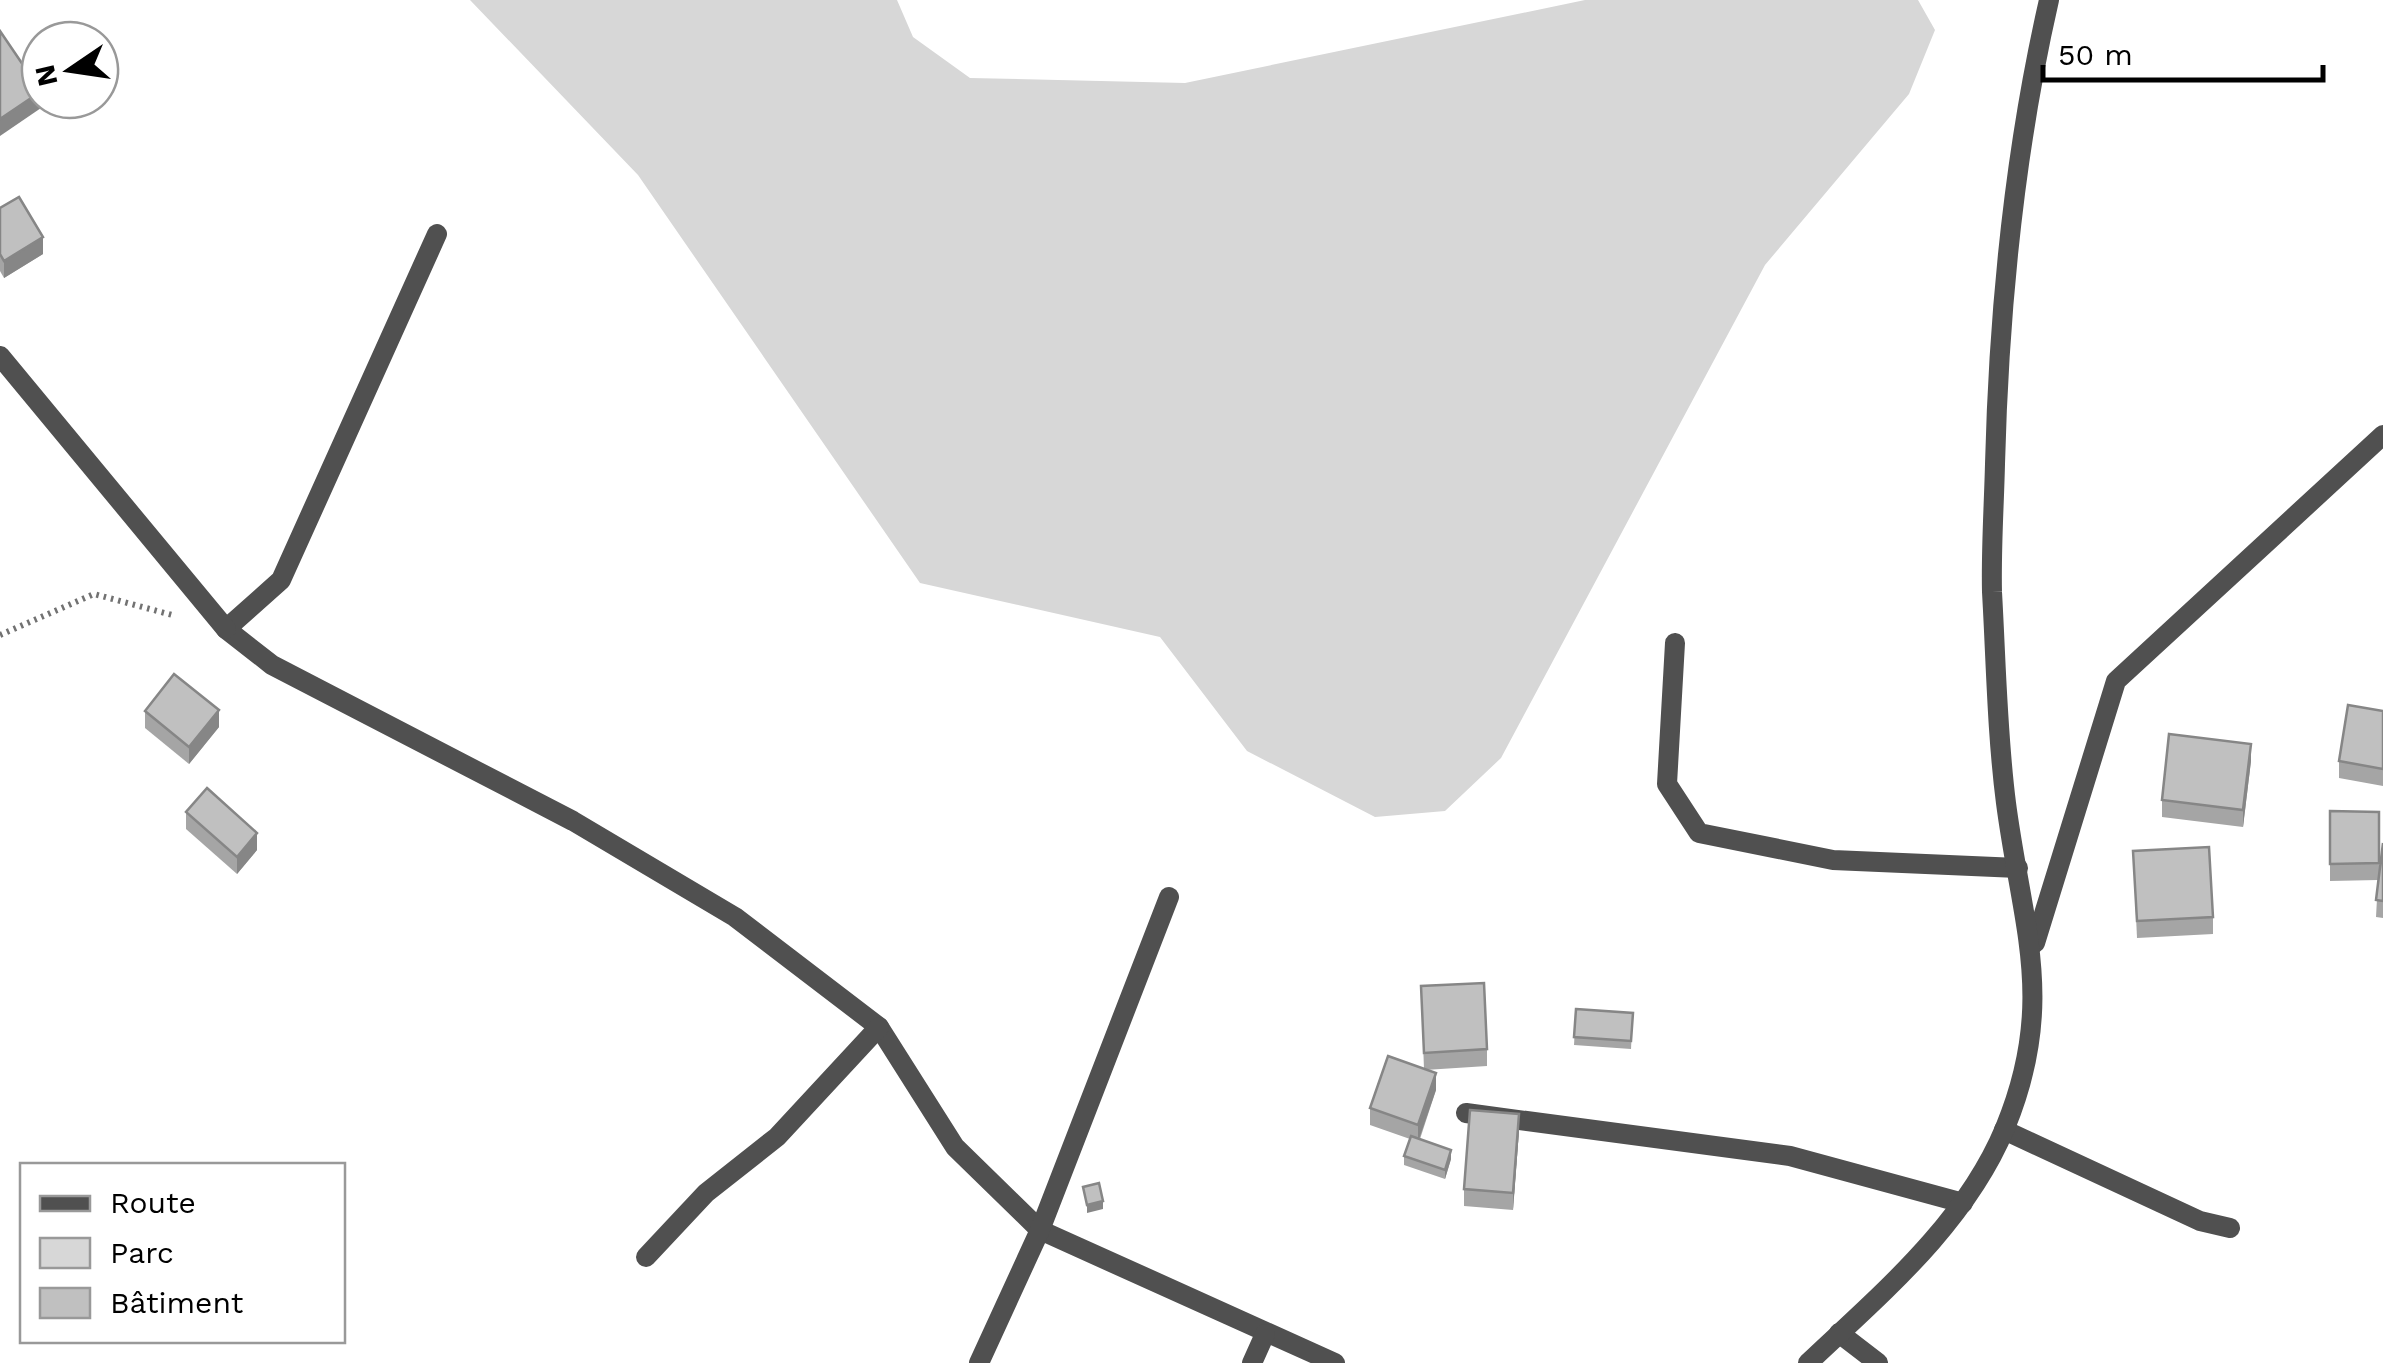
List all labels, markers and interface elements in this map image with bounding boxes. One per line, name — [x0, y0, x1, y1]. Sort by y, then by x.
north arrow — [20, 20, 120, 120]
scale bar — [2043, 20, 2323, 82]
text: 50 m — [2058, 37, 2133, 72]
text: N — [28, 62, 65, 89]
legend — [20, 1163, 345, 1343]
text: Route — [110, 1185, 196, 1220]
text: Parc — [110, 1235, 174, 1270]
text: Bâtiment — [110, 1285, 244, 1320]

